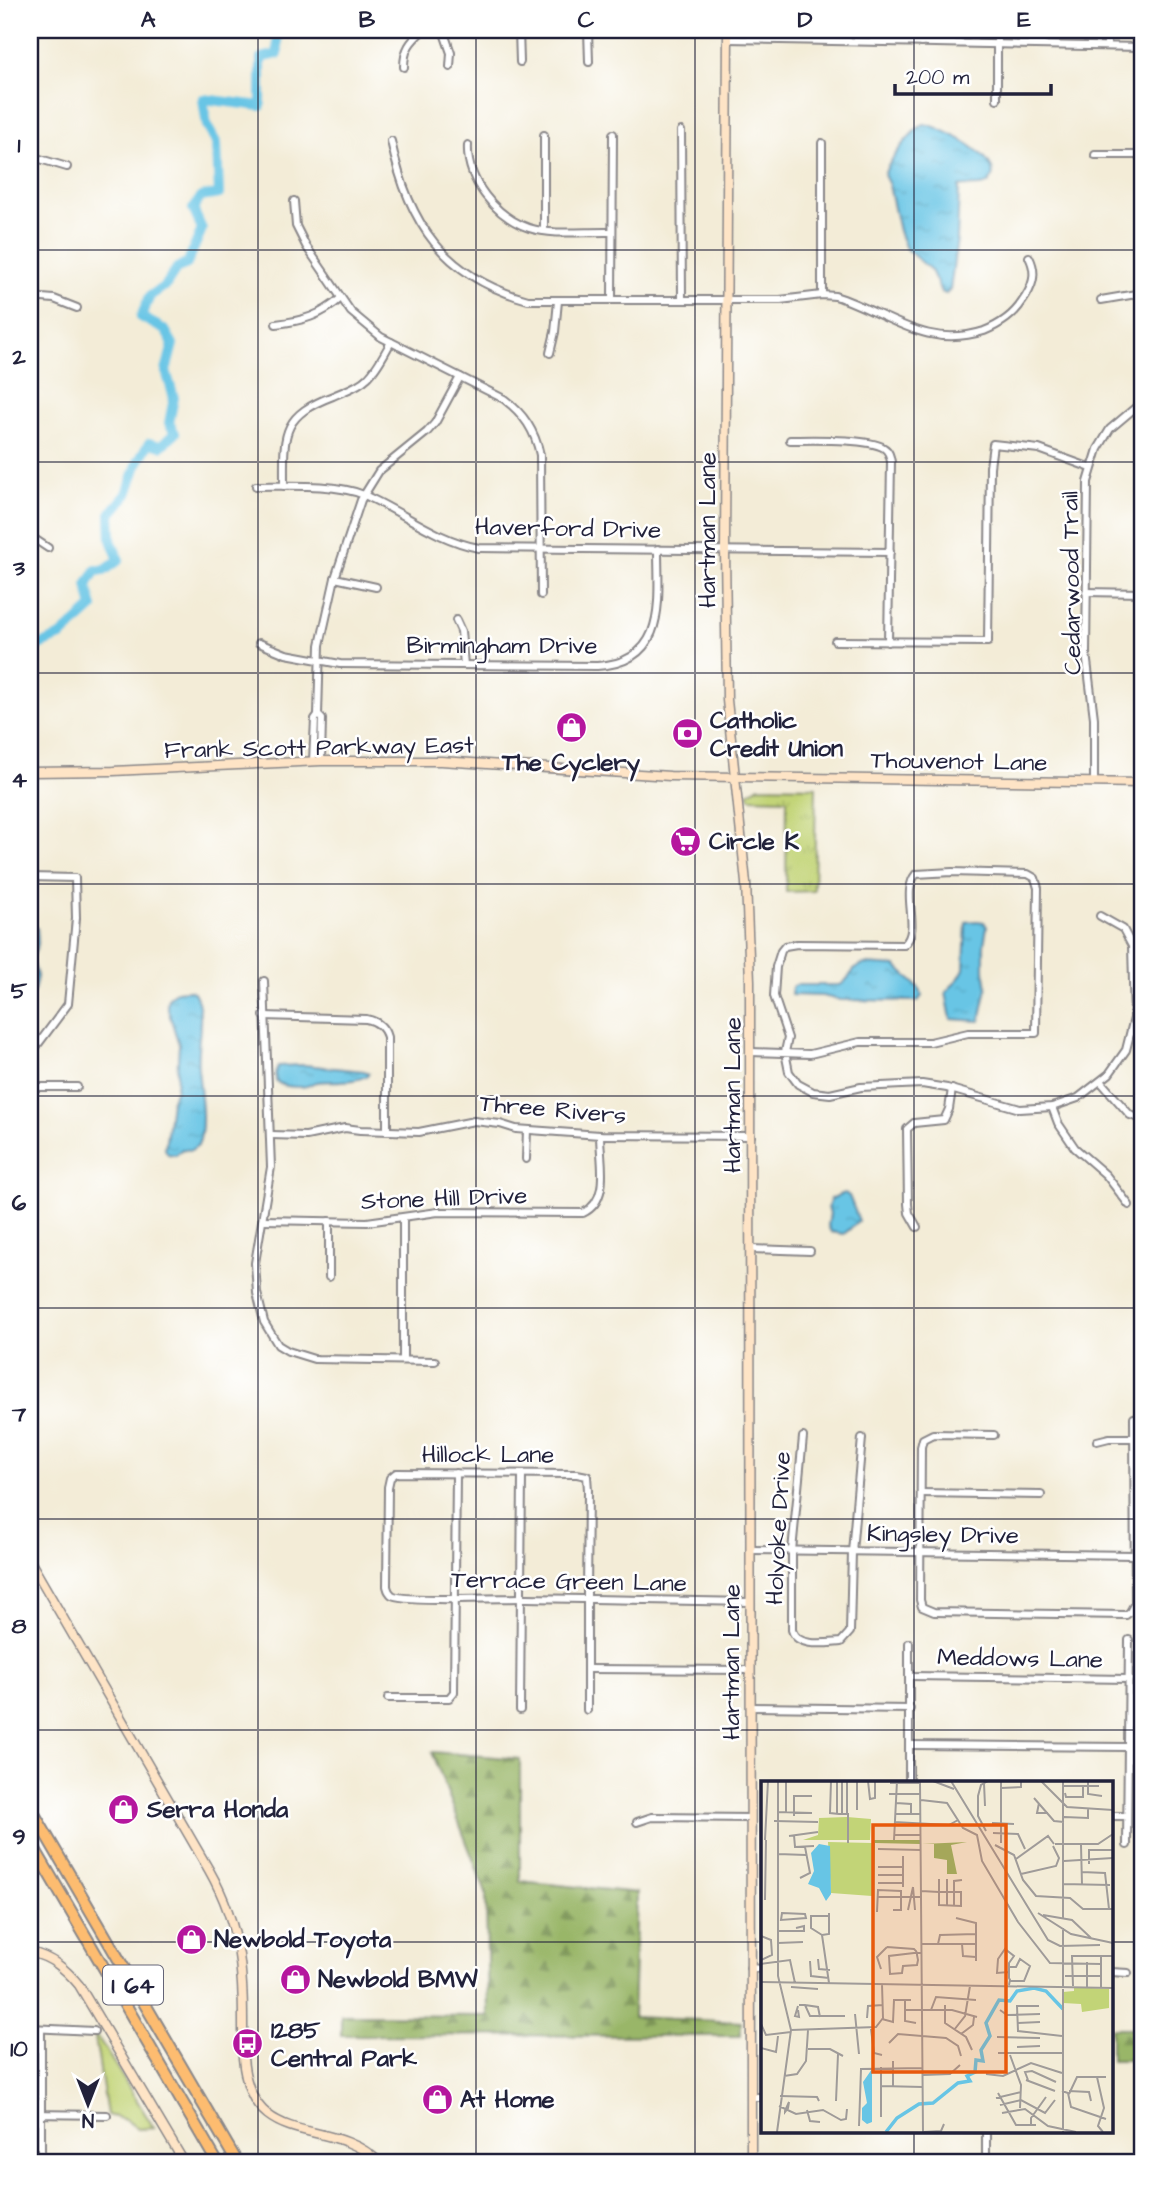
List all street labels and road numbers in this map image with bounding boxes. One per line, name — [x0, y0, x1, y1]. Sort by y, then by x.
street label: Hartman Lane — [691, 452, 725, 608]
street label: Cedarwood Trail — [1053, 491, 1091, 675]
street label: Haverford Drive — [475, 510, 661, 548]
street label: Birmingham Drive — [407, 629, 597, 664]
street label: Frank Scott Parkway East — [164, 728, 474, 769]
street label: Thouvenot Lane — [870, 743, 1048, 781]
street label: Hartman Lane — [716, 1017, 750, 1173]
street label: Three Rivers — [478, 1087, 628, 1133]
street label: Stone Hill Drive — [360, 1179, 528, 1219]
street label: Hillock Lane — [422, 1438, 554, 1472]
street label: Holyoke Drive — [758, 1450, 801, 1606]
street label: Kingsley Drive — [867, 1517, 1019, 1554]
street label: Terrace Green Lane — [451, 1563, 687, 1601]
street label: Hartman Lane — [715, 1584, 749, 1740]
street label: Meddows Lane — [937, 1641, 1103, 1677]
road number: I 64 — [103, 1966, 163, 2004]

